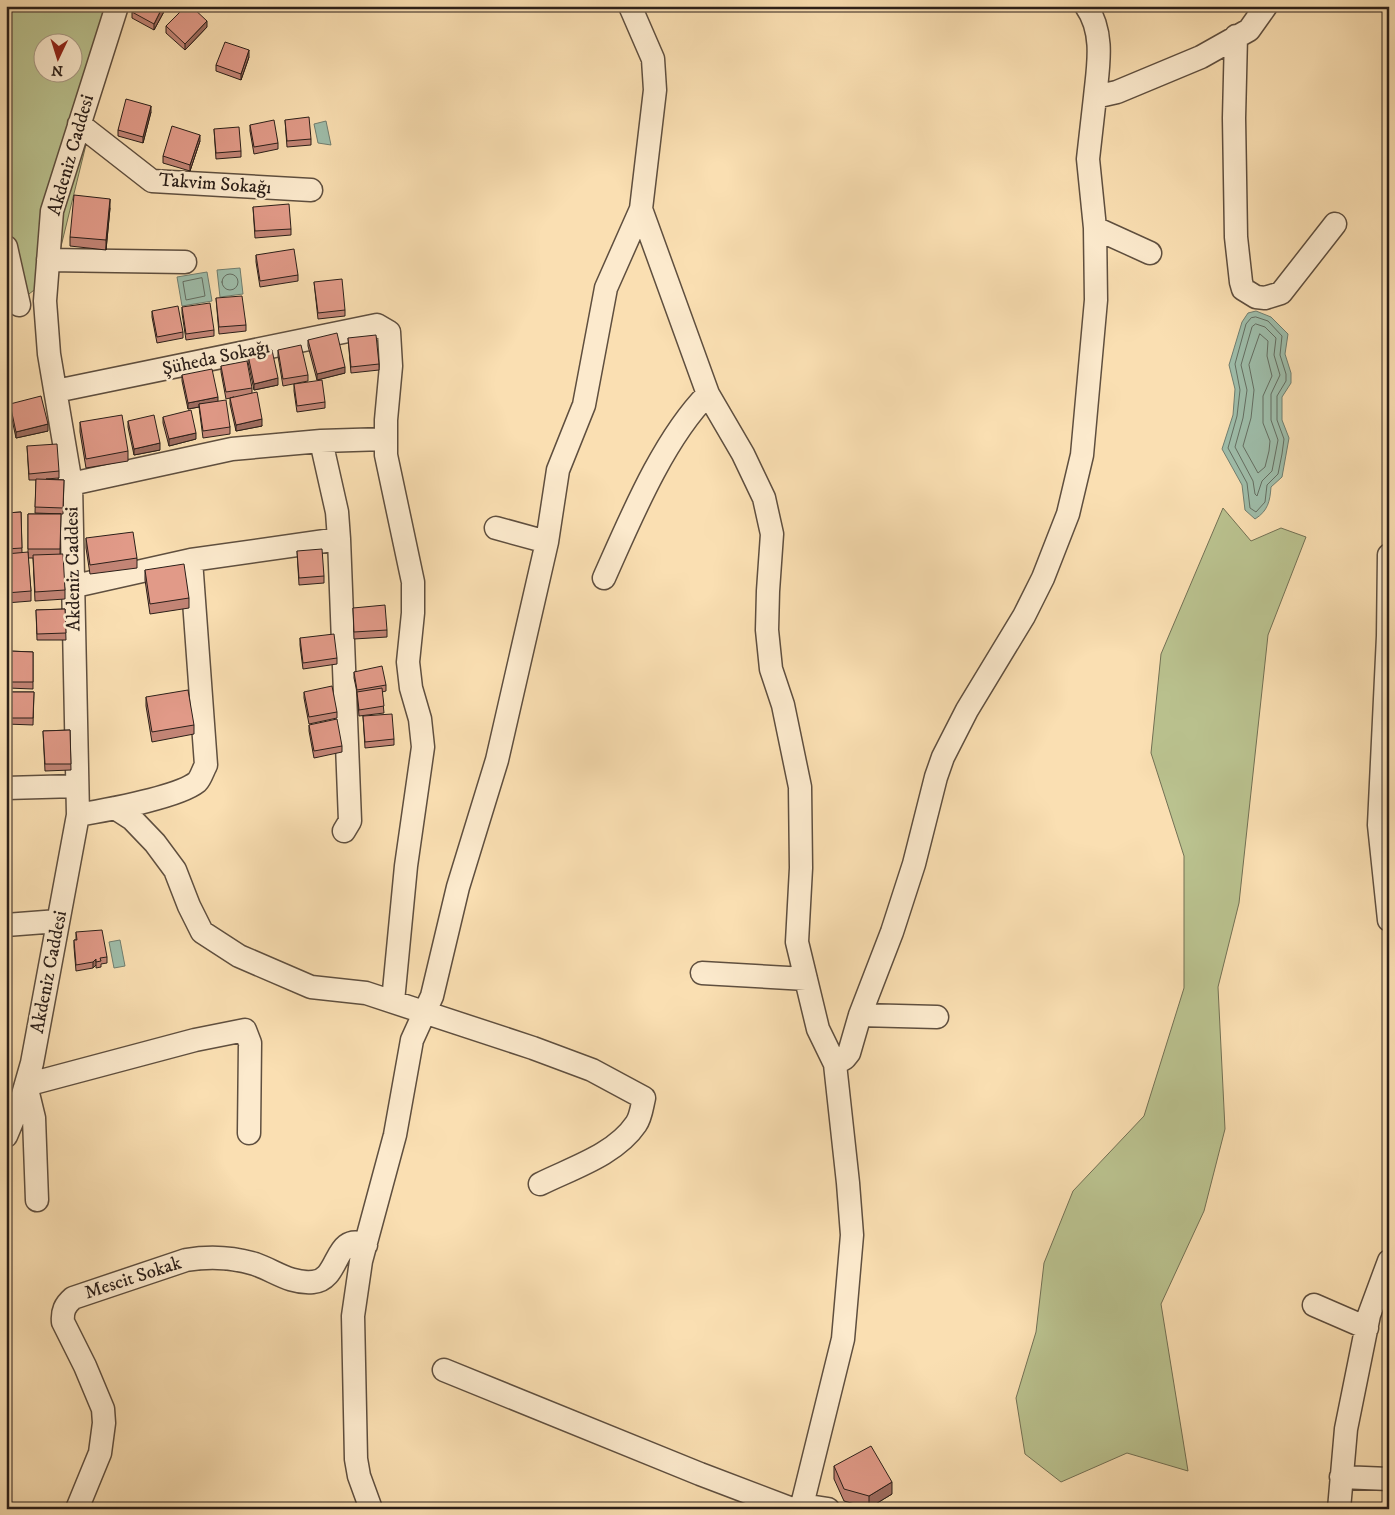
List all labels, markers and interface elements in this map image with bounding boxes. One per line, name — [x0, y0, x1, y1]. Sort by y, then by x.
north arrow — [32, 32, 82, 82]
text: N — [50, 61, 64, 79]
street label: Akdeniz Caddesi — [43, 92, 99, 218]
street label: Takvim Sokağı — [158, 169, 272, 199]
street label: Şüheda Sokağı — [160, 335, 272, 381]
street label: Akdeniz Caddesi — [60, 506, 86, 632]
street label: Akdeniz Caddesi — [26, 909, 72, 1035]
street label: Mescit Sokak — [82, 1251, 185, 1304]

